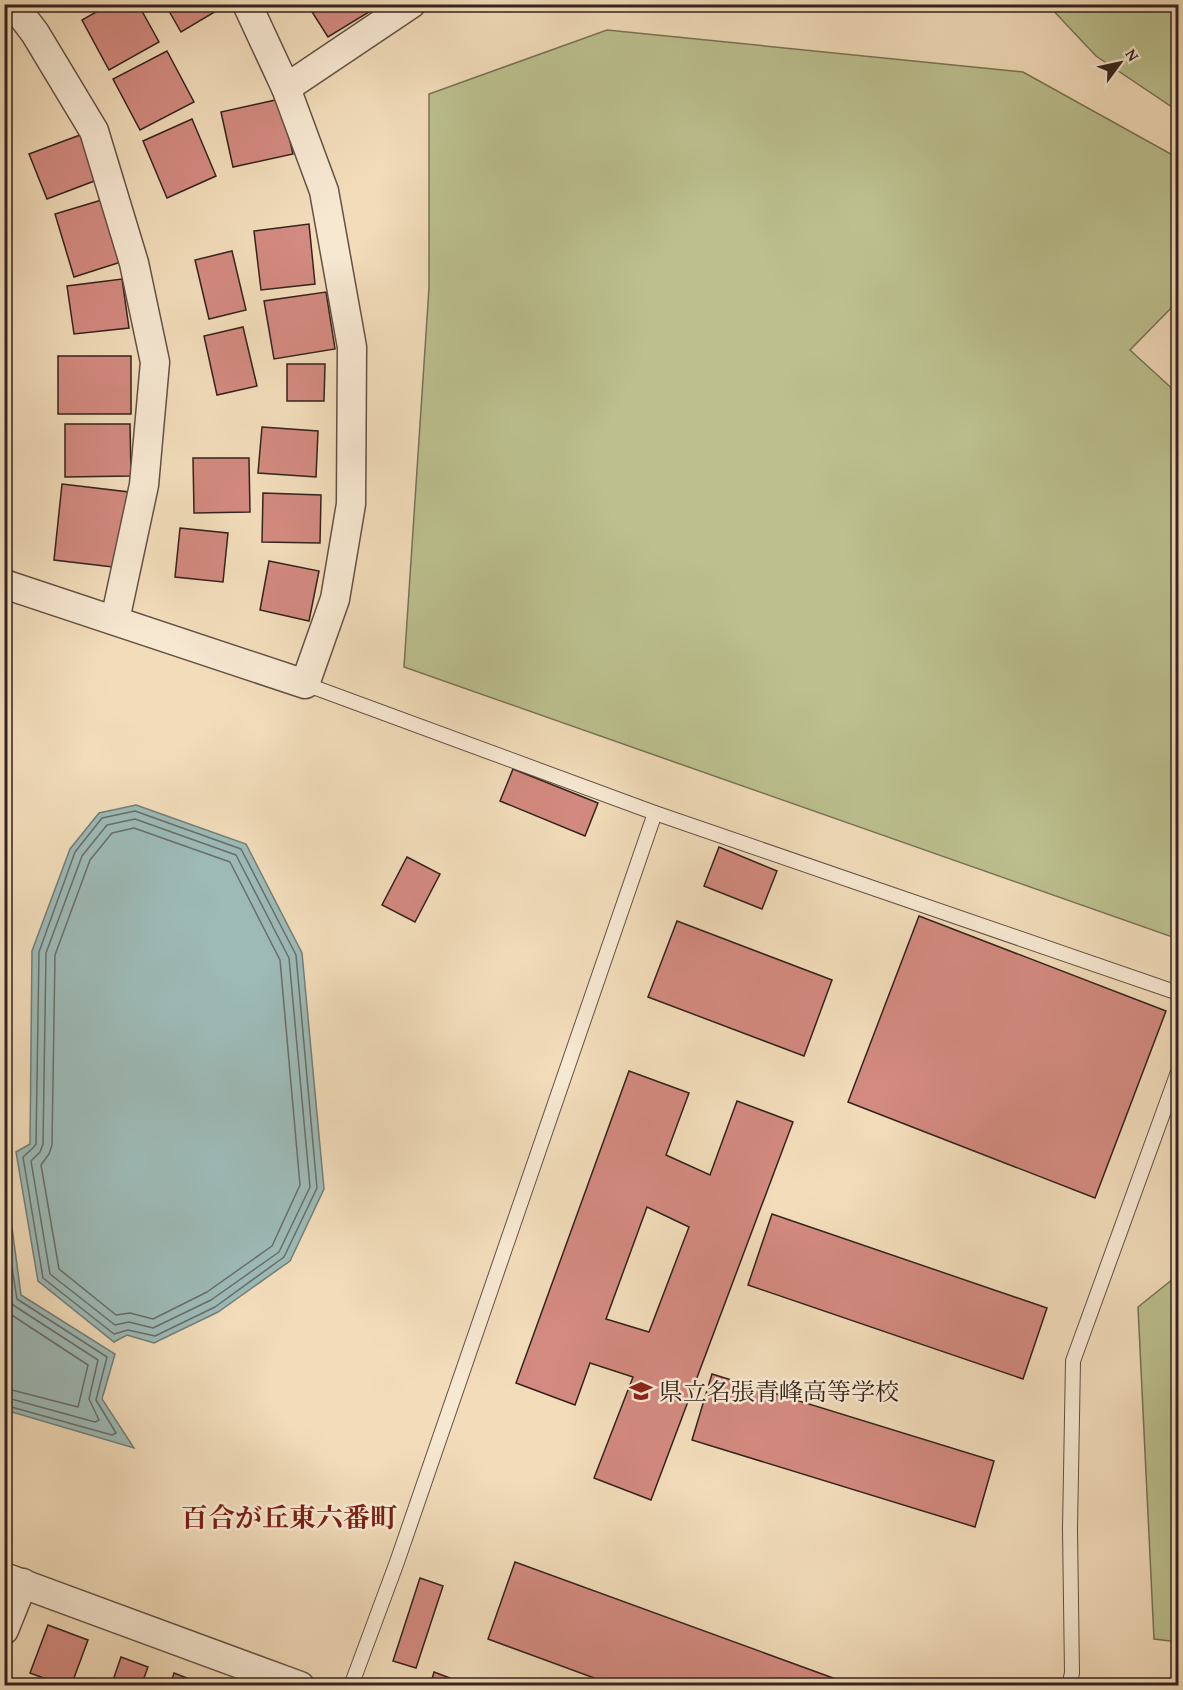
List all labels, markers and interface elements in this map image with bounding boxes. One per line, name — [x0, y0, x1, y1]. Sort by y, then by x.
north arrow — [1090, 33, 1150, 93]
text: N — [1120, 44, 1146, 66]
place label: 県立名張青峰高等学校 — [659, 1374, 899, 1409]
school or university icon: 県立名張青峰高等学校 — [628, 1378, 654, 1404]
district label: 百合が丘東六番町 — [181, 1497, 397, 1537]

